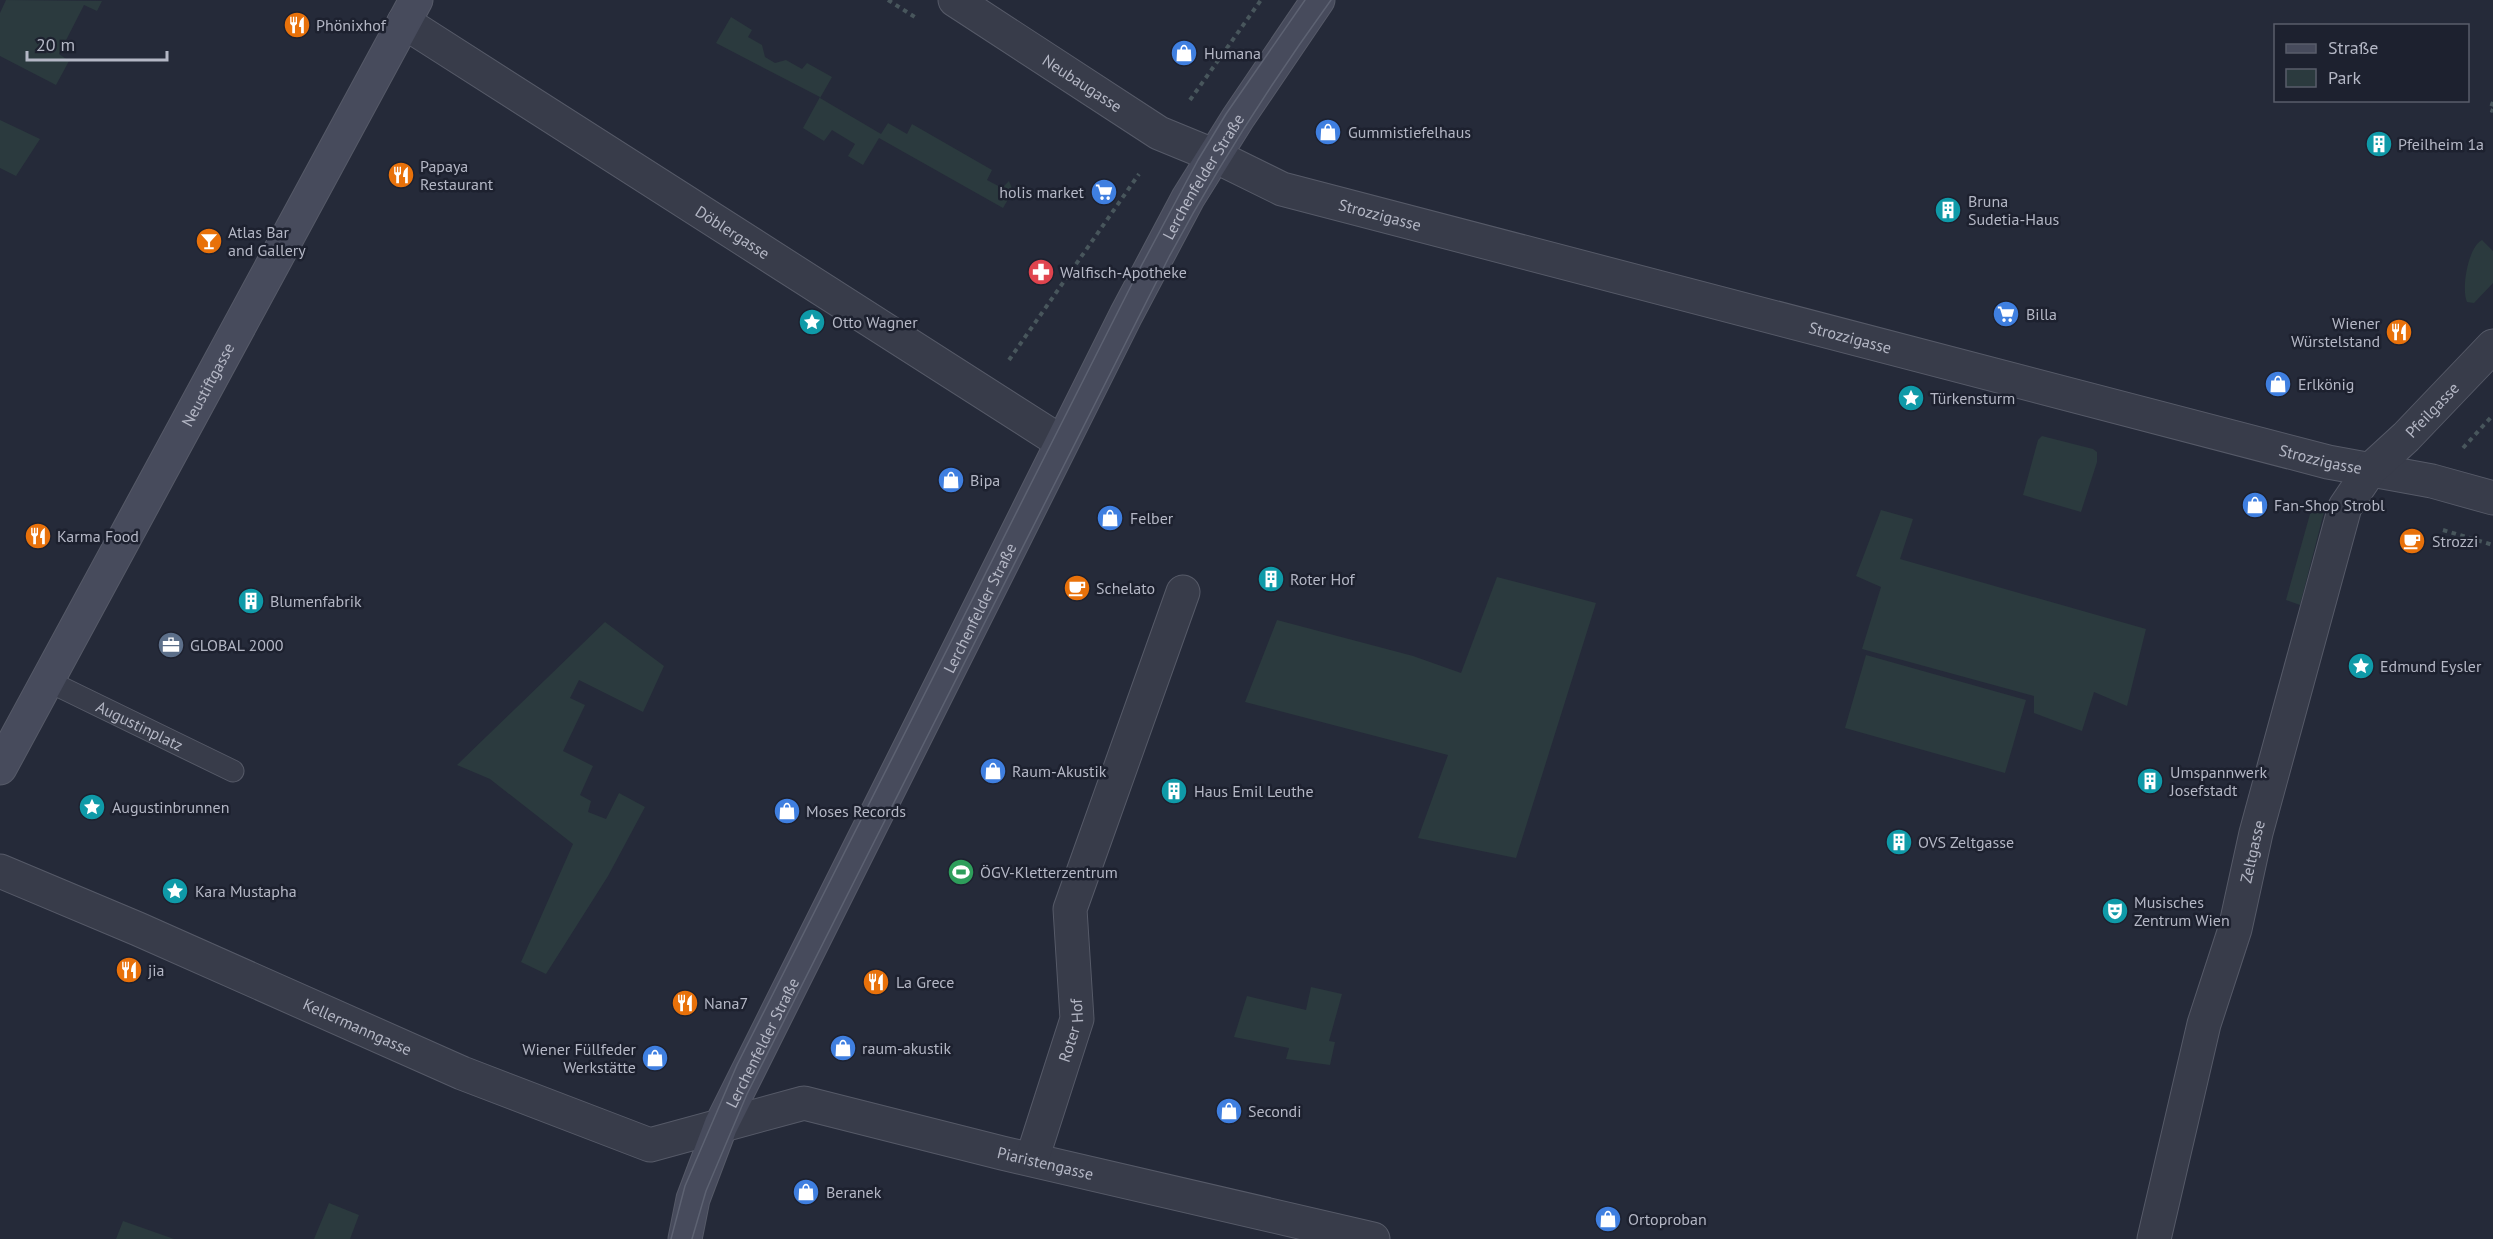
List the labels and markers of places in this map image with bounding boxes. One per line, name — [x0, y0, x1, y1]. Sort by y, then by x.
restaurant icon: Phönixhof — [282, 10, 312, 40]
place label: Phönixhof — [316, 15, 387, 35]
shop icon: Humana — [1169, 38, 1199, 68]
place label: Humana — [1204, 43, 1261, 63]
shop icon: Gummistiefelhaus — [1313, 117, 1343, 147]
place label: Gummistiefelhaus — [1348, 122, 1471, 142]
building icon: Pfeilheim 1a — [2364, 129, 2394, 159]
place label: Pfeilheim 1a — [2398, 134, 2484, 154]
place label: Papaya Restaurant — [420, 156, 494, 194]
restaurant icon: Papaya Restaurant — [386, 160, 416, 190]
supermarket icon: holis market — [1089, 177, 1119, 207]
place label: holis market — [999, 182, 1085, 202]
place label: Bruna Sudetia-Haus — [1968, 191, 2060, 229]
building icon: Bruna Sudetia-Haus — [1933, 195, 1963, 225]
place label: Atlas Bar and Gallery — [228, 222, 306, 260]
bar icon: Atlas Bar and Gallery — [194, 226, 224, 256]
pharmacy icon: Walfisch-Apotheke — [1026, 257, 1056, 287]
place label: Walfisch-Apotheke — [1060, 262, 1187, 282]
supermarket icon: Billa — [1991, 299, 2021, 329]
place label: Billa — [2026, 304, 2057, 324]
place icon: Otto Wagner — [797, 307, 827, 337]
place label: Otto Wagner — [832, 312, 918, 332]
place label: Wiener Würstelstand — [2291, 313, 2381, 351]
restaurant icon: Wiener Würstelstand — [2384, 317, 2414, 347]
shop icon: Erlkönig — [2263, 369, 2293, 399]
place label: Erlkönig — [2298, 374, 2354, 394]
place icon: Türkensturm — [1896, 383, 1926, 413]
place label: Türkensturm — [1930, 388, 2015, 408]
shop icon: Bipa — [936, 465, 966, 495]
place label: Bipa — [970, 470, 1000, 490]
shop icon: Fan-Shop Strobl — [2240, 490, 2270, 520]
place label: Fan-Shop Strobl — [2274, 495, 2385, 515]
shop icon: Felber — [1095, 503, 1125, 533]
place label: Felber — [1130, 508, 1174, 528]
restaurant icon: Karma Food — [23, 521, 53, 551]
place label: Karma Food — [57, 526, 139, 546]
cafe icon: Strozzi — [2397, 526, 2427, 556]
place label: Strozzi — [2432, 531, 2478, 551]
building icon: Roter Hof — [1256, 564, 1286, 594]
place label: Roter Hof — [1290, 569, 1356, 589]
cafe icon: Schelato — [1062, 573, 1092, 603]
place label: Schelato — [1096, 578, 1155, 598]
building icon: Blumenfabrik — [236, 586, 266, 616]
place label: Blumenfabrik — [270, 591, 362, 611]
office icon: GLOBAL 2000 — [156, 630, 186, 660]
place label: GLOBAL 2000 — [190, 635, 284, 655]
place icon: Edmund Eysler — [2346, 651, 2376, 681]
place label: Edmund Eysler — [2380, 656, 2482, 676]
shop icon: Raum-Akustik — [978, 756, 1008, 786]
place label: Raum-Akustik — [1012, 761, 1107, 781]
place label: Umspannwerk Josefstadt — [2169, 762, 2267, 800]
building icon: Umspannwerk Josefstadt — [2135, 766, 2165, 796]
building icon: Haus Emil Leuthe — [1159, 776, 1189, 806]
place label: Haus Emil Leuthe — [1194, 781, 1314, 801]
place icon: Augustinbrunnen — [77, 792, 107, 822]
shop icon: Moses Records — [772, 796, 802, 826]
place label: Augustinbrunnen — [112, 797, 230, 817]
place label: Moses Records — [806, 801, 906, 821]
building icon: OVS Zeltgasse — [1884, 827, 1914, 857]
place label: OVS Zeltgasse — [1918, 832, 2014, 852]
sports icon: ÖGV-Kletterzentrum — [946, 857, 976, 887]
place label: ÖGV-Kletterzentrum — [980, 862, 1118, 882]
place icon: Kara Mustapha — [160, 876, 190, 906]
place label: Kara Mustapha — [195, 881, 297, 901]
place label: Musisches Zentrum Wien — [2134, 892, 2230, 930]
theatre icon: Musisches Zentrum Wien — [2100, 896, 2130, 926]
restaurant icon: jia — [114, 955, 144, 985]
place label: jia — [148, 960, 165, 980]
restaurant icon: La Grece — [861, 967, 891, 997]
place label: La Grece — [896, 972, 954, 992]
restaurant icon: Nana7 — [670, 988, 700, 1018]
place label: Nana7 — [704, 993, 748, 1013]
shop icon: raum-akustik — [828, 1033, 858, 1063]
place label: raum-akustik — [862, 1038, 951, 1058]
place label: Wiener Füllfeder Werkstätte — [522, 1039, 637, 1077]
shop icon: Wiener Füllfeder Werkstätte — [640, 1043, 670, 1073]
shop icon: Secondi — [1214, 1096, 1244, 1126]
place label: Secondi — [1248, 1101, 1302, 1121]
shop icon: Beranek — [791, 1177, 821, 1207]
place label: Beranek — [826, 1182, 882, 1202]
shop icon: Ortoproban — [1593, 1204, 1623, 1234]
place label: Ortoproban — [1628, 1209, 1707, 1229]

